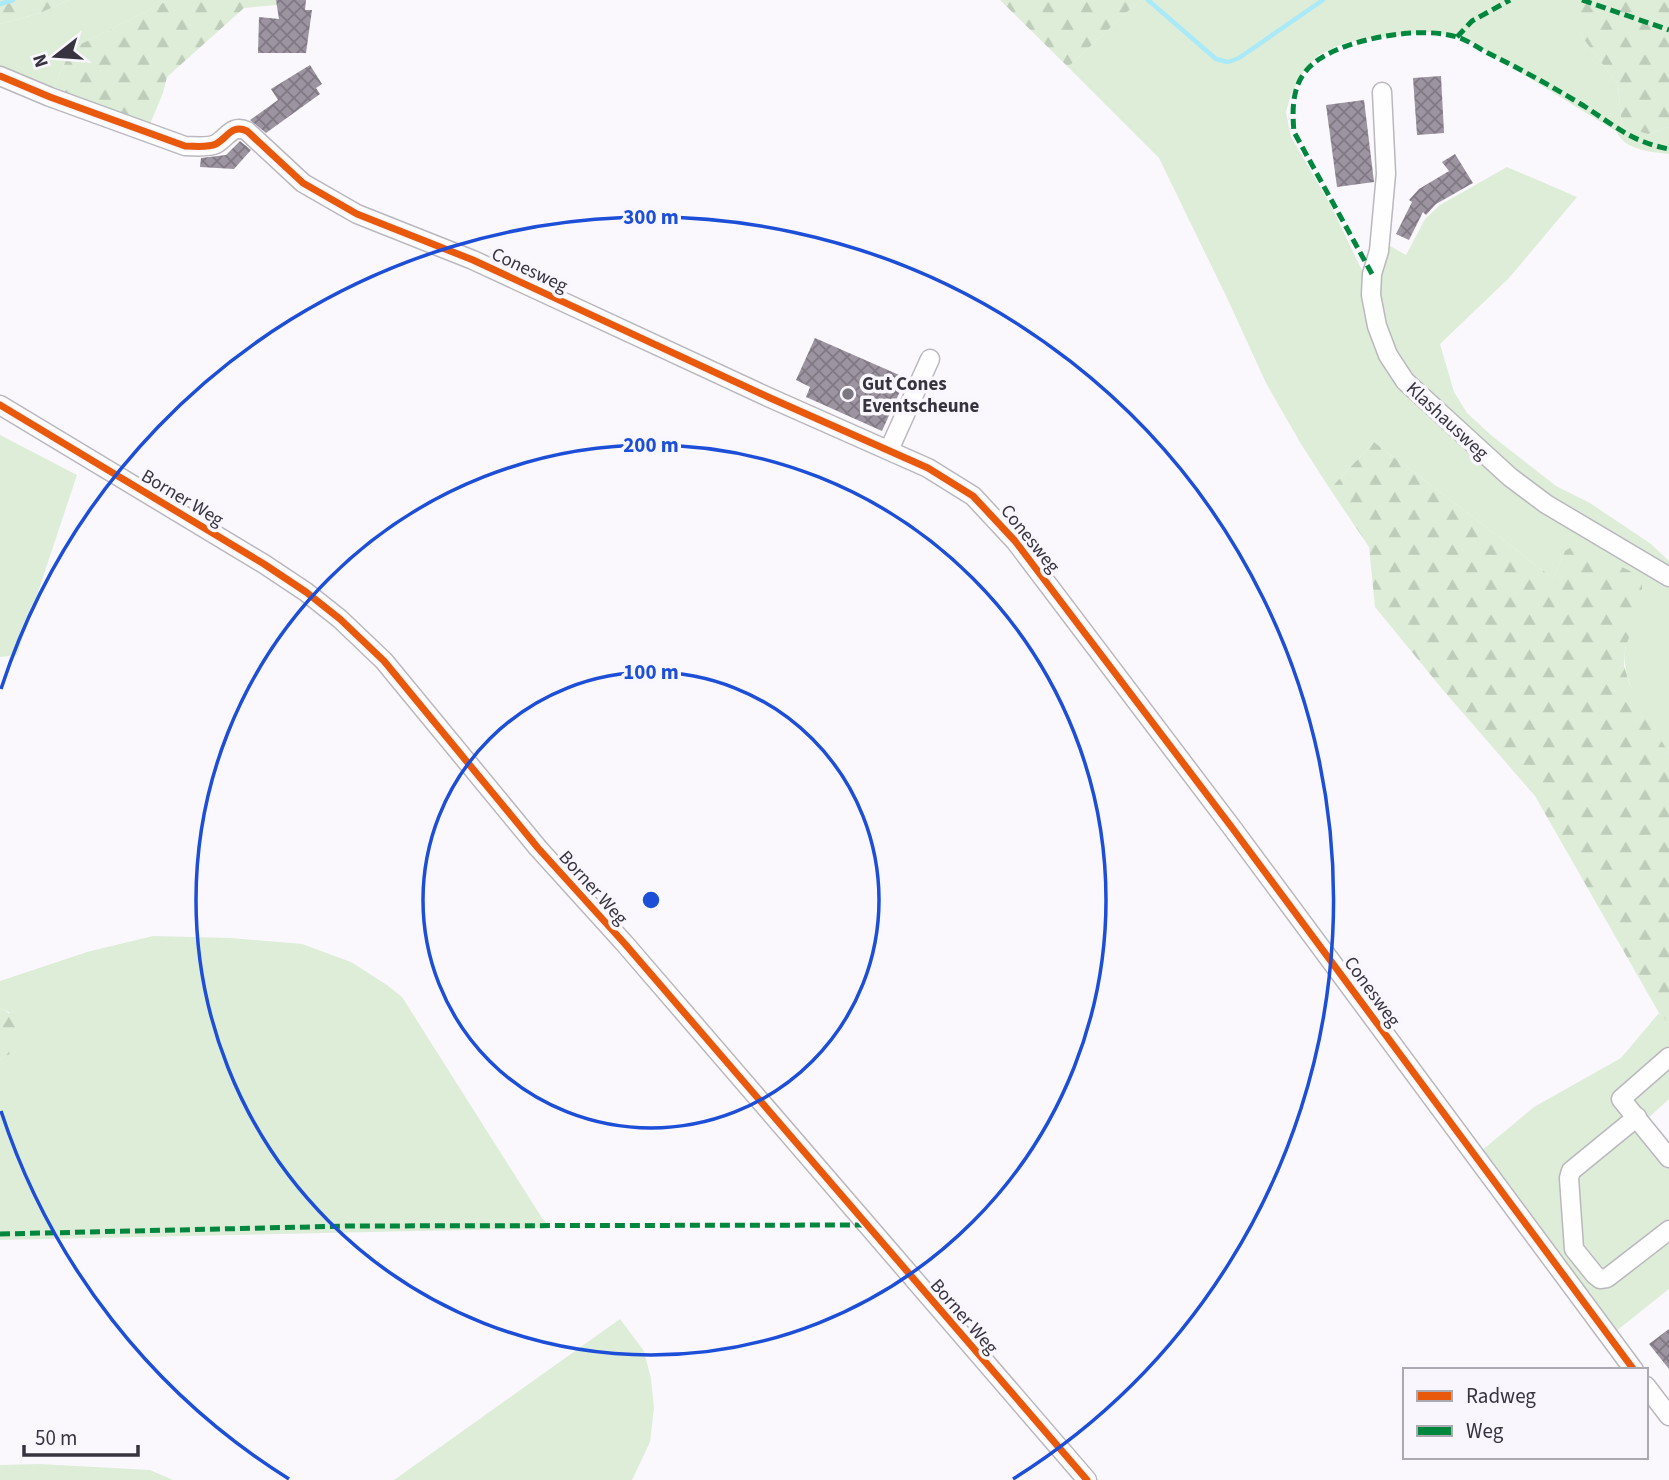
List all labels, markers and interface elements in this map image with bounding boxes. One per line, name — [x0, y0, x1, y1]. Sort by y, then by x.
north arrow — [21, 21, 91, 91]
text: N — [26, 51, 56, 71]
text: 300 m — [623, 202, 679, 232]
street label: Conesweg — [487, 241, 572, 300]
place label: Gut Cones Eventscheune — [862, 371, 979, 420]
street label: Klashausweg — [1400, 376, 1495, 467]
marker: Gut Cones Eventscheune — [840, 386, 856, 402]
text: 200 m — [623, 430, 679, 460]
street label: Borner Weg — [136, 463, 229, 534]
street label: Conesweg — [994, 499, 1066, 579]
text: 100 m — [623, 657, 679, 687]
street label: Borner Weg — [552, 845, 634, 932]
centre of rings — [639, 888, 663, 912]
street label: Conesweg — [1337, 951, 1407, 1033]
street label: Borner Weg — [923, 1273, 1005, 1361]
legend — [1403, 1368, 1648, 1459]
text: Radweg — [1466, 1381, 1536, 1411]
scale bar — [24, 1414, 138, 1458]
text: Weg — [1466, 1416, 1504, 1446]
text: 50 m — [35, 1423, 77, 1453]

